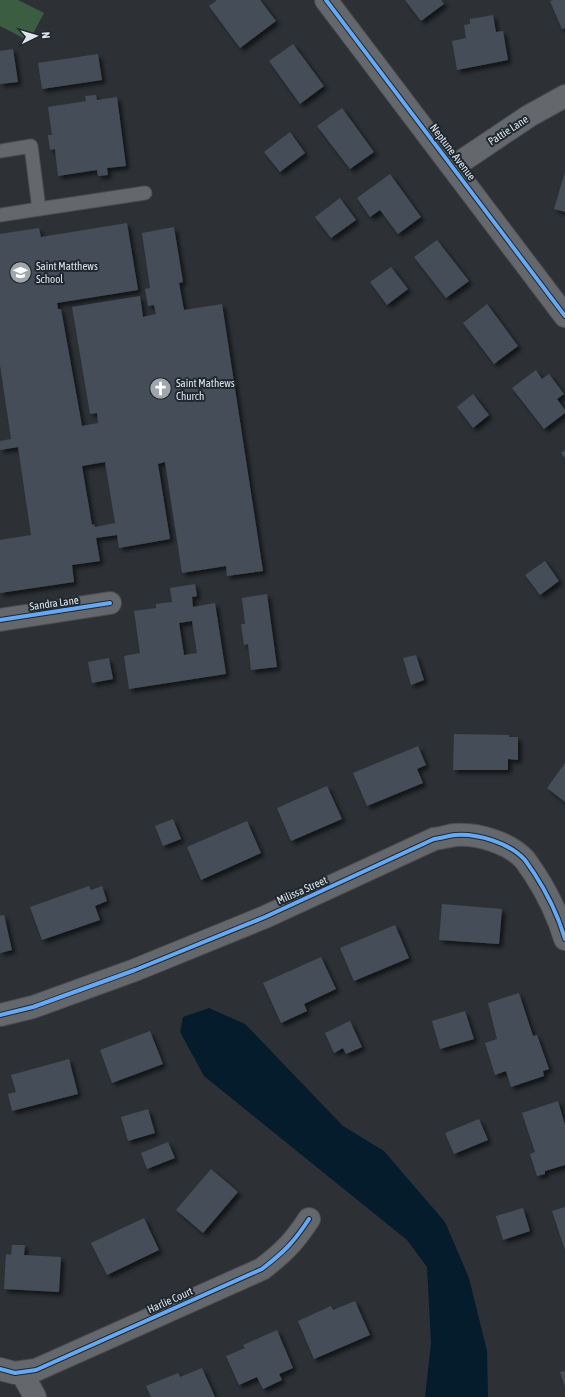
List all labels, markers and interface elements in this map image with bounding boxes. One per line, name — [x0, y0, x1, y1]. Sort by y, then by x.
north arrow — [16, 16, 56, 56]
text: N — [40, 31, 52, 39]
street label: Pattie Lane — [486, 113, 530, 147]
street label: Neptune Avenue — [428, 121, 478, 183]
school or university icon: Saint Matthews School — [7, 259, 33, 285]
place label: Saint Matthews School — [36, 260, 98, 285]
church icon: Saint Mathews Church — [147, 376, 173, 402]
place label: Saint Mathews Church — [176, 377, 235, 402]
street label: Sandra Lane — [29, 594, 79, 612]
street label: Milissa Street — [275, 874, 329, 906]
street label: Harlie Court — [145, 1285, 195, 1315]

